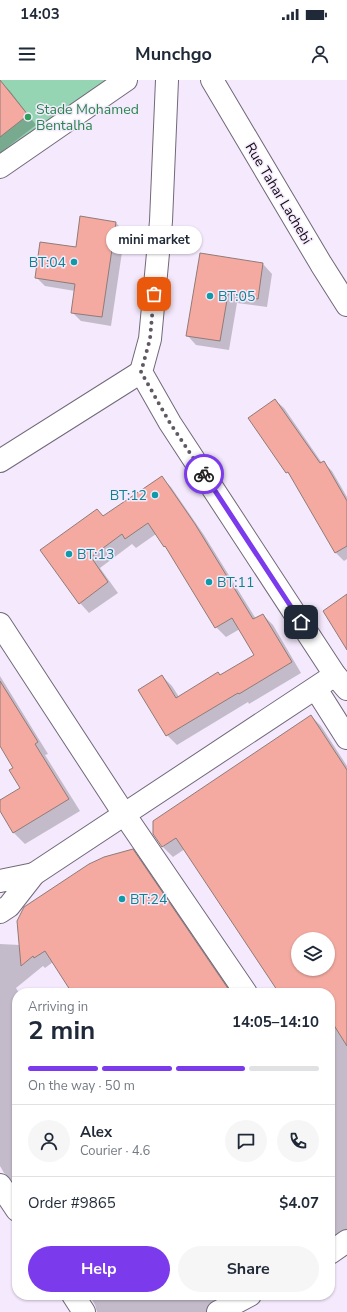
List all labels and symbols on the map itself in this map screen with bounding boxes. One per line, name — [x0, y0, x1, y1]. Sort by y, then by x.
place label: Stade Mohamed Bentalha — [36, 100, 139, 135]
marker: Stade Mohamed Bentalha — [23, 112, 33, 122]
street label: Rue Tahar Lachebi — [241, 139, 316, 248]
callout: mini market — [106, 226, 202, 254]
place label: BT:04 — [29, 253, 66, 272]
marker: BT:04 — [69, 257, 79, 267]
pin — [137, 277, 171, 311]
place label: BT:05 — [218, 287, 255, 306]
marker: BT:05 — [205, 291, 215, 301]
courier — [184, 454, 224, 494]
place label: BT:12 — [110, 486, 147, 505]
marker: BT:12 — [150, 490, 160, 500]
place label: BT:13 — [77, 545, 114, 564]
marker: BT:13 — [64, 549, 74, 559]
place label: BT:11 — [217, 573, 254, 592]
marker: BT:11 — [204, 577, 214, 587]
pin — [284, 605, 318, 639]
place label: BT:24 — [130, 890, 167, 909]
marker: BT:24 — [117, 894, 127, 904]

